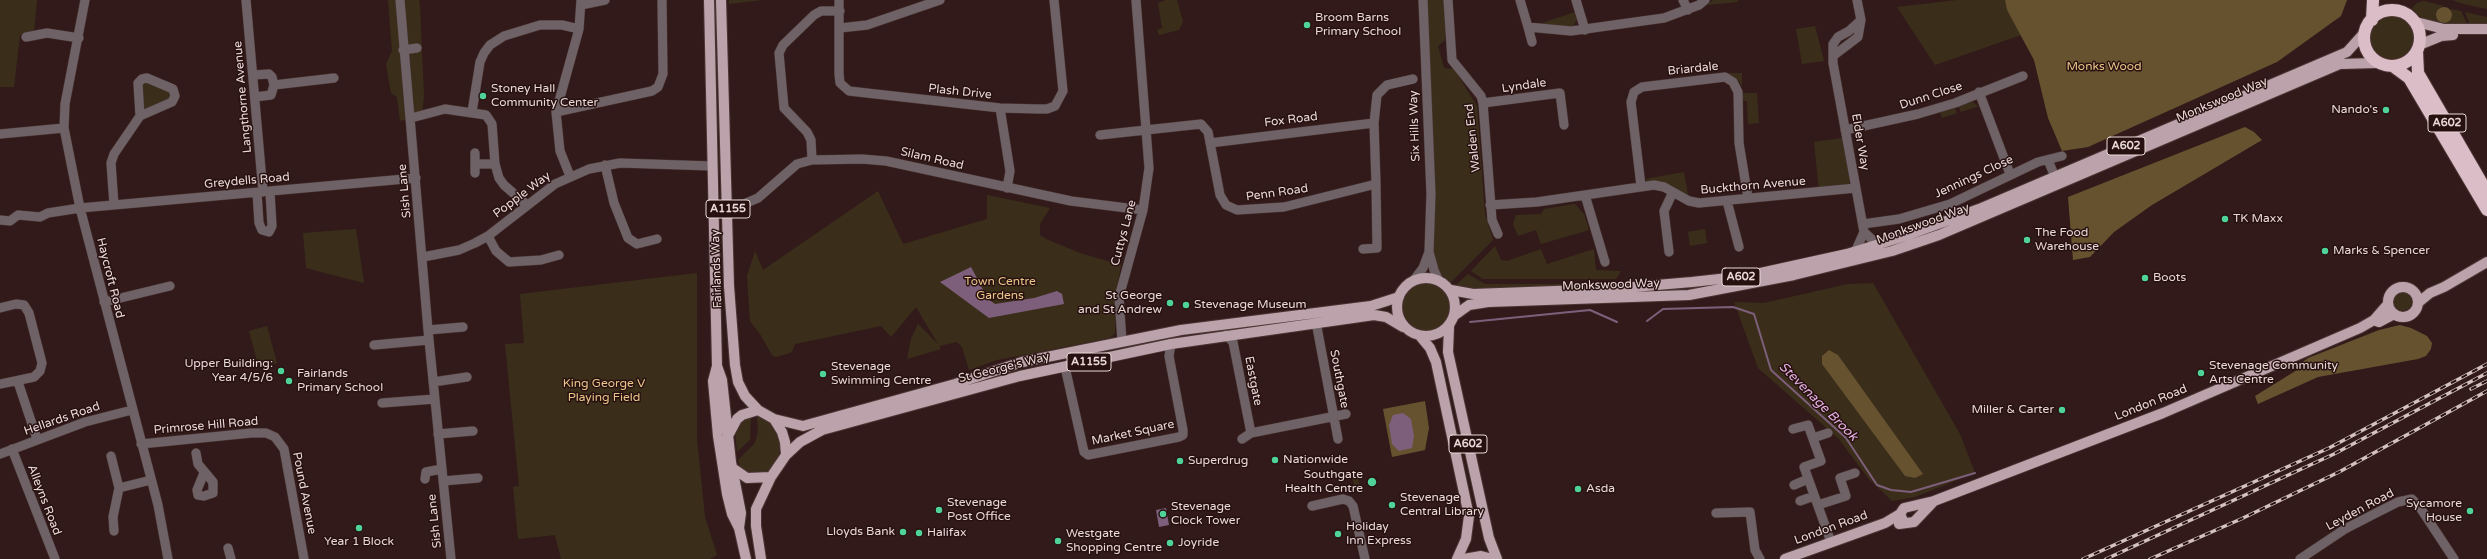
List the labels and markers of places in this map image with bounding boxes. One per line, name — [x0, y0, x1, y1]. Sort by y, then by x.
place label: Broom Barns Primary School — [1315, 11, 1401, 39]
marker: Broom Barns Primary School — [1302, 20, 1312, 30]
place label: Stoney Hall Community Center — [491, 82, 598, 110]
marker: Stoney Hall Community Center — [478, 91, 488, 101]
place label: Nando's — [2331, 103, 2378, 117]
marker: Nando's — [2381, 105, 2391, 115]
place label: TK Maxx — [2233, 212, 2283, 226]
marker: TK Maxx — [2220, 214, 2230, 224]
place label: The Food Warehouse — [2035, 226, 2099, 254]
marker: The Food Warehouse — [2022, 235, 2032, 245]
place label: Marks & Spencer — [2333, 244, 2430, 258]
marker: Marks & Spencer — [2320, 246, 2330, 256]
place label: Boots — [2153, 271, 2186, 285]
marker: Boots — [2140, 273, 2150, 283]
place label: St George and St Andrew — [1078, 289, 1162, 317]
marker: St George and St Andrew — [1165, 298, 1175, 308]
place label: Stevenage Museum — [1194, 298, 1307, 312]
marker: Stevenage Museum — [1181, 300, 1191, 310]
place label: Upper Building: Year 4/5/6 — [184, 357, 273, 385]
place label: Stevenage Community Arts Centre — [2209, 359, 2338, 387]
place label: Stevenage Swimming Centre — [831, 360, 931, 388]
marker: Upper Building: Year 4/5/6 — [276, 366, 286, 376]
place label: Fairlands Primary School — [297, 367, 383, 395]
marker: Stevenage Community Arts Centre — [2196, 368, 2206, 378]
marker: Stevenage Swimming Centre — [818, 369, 828, 379]
marker: Fairlands Primary School — [284, 376, 294, 386]
place label: Miller & Carter — [1972, 403, 2054, 417]
marker: Miller & Carter — [2057, 405, 2067, 415]
place label: Nationwide — [1283, 453, 1348, 467]
place label: Superdrug — [1188, 454, 1248, 468]
marker: Nationwide — [1270, 455, 1280, 465]
marker: Superdrug — [1175, 456, 1185, 466]
place label: Southgate Health Centre — [1285, 468, 1363, 496]
marker: Southgate Health Centre — [1366, 476, 1378, 488]
place label: Asda — [1586, 482, 1615, 496]
marker: Asda — [1573, 484, 1583, 494]
place label: Stevenage Central Library — [1400, 491, 1484, 519]
place label: Stevenage Post Office — [947, 496, 1011, 524]
place label: Sycamore House — [2406, 497, 2462, 525]
place label: Stevenage Clock Tower — [1171, 500, 1240, 528]
marker: Stevenage Central Library — [1387, 500, 1397, 510]
marker: Stevenage Post Office — [934, 505, 944, 515]
marker: Sycamore House — [2465, 506, 2475, 516]
marker: Stevenage Clock Tower — [1158, 509, 1168, 519]
place label: Holiday Inn Express — [1346, 520, 1411, 548]
marker: Year 1 Block — [354, 523, 364, 533]
place label: Lloyds Bank — [826, 525, 895, 539]
place label: Halifax — [927, 526, 966, 540]
marker: Lloyds Bank — [898, 527, 908, 537]
place label: Westgate Shopping Centre — [1066, 527, 1162, 555]
marker: Halifax — [914, 528, 924, 538]
marker: Holiday Inn Express — [1333, 529, 1343, 539]
place label: Year 1 Block — [324, 535, 394, 549]
marker: Westgate Shopping Centre — [1053, 536, 1063, 546]
place label: Joyride — [1178, 536, 1219, 550]
marker: Joyride — [1165, 538, 1175, 548]

